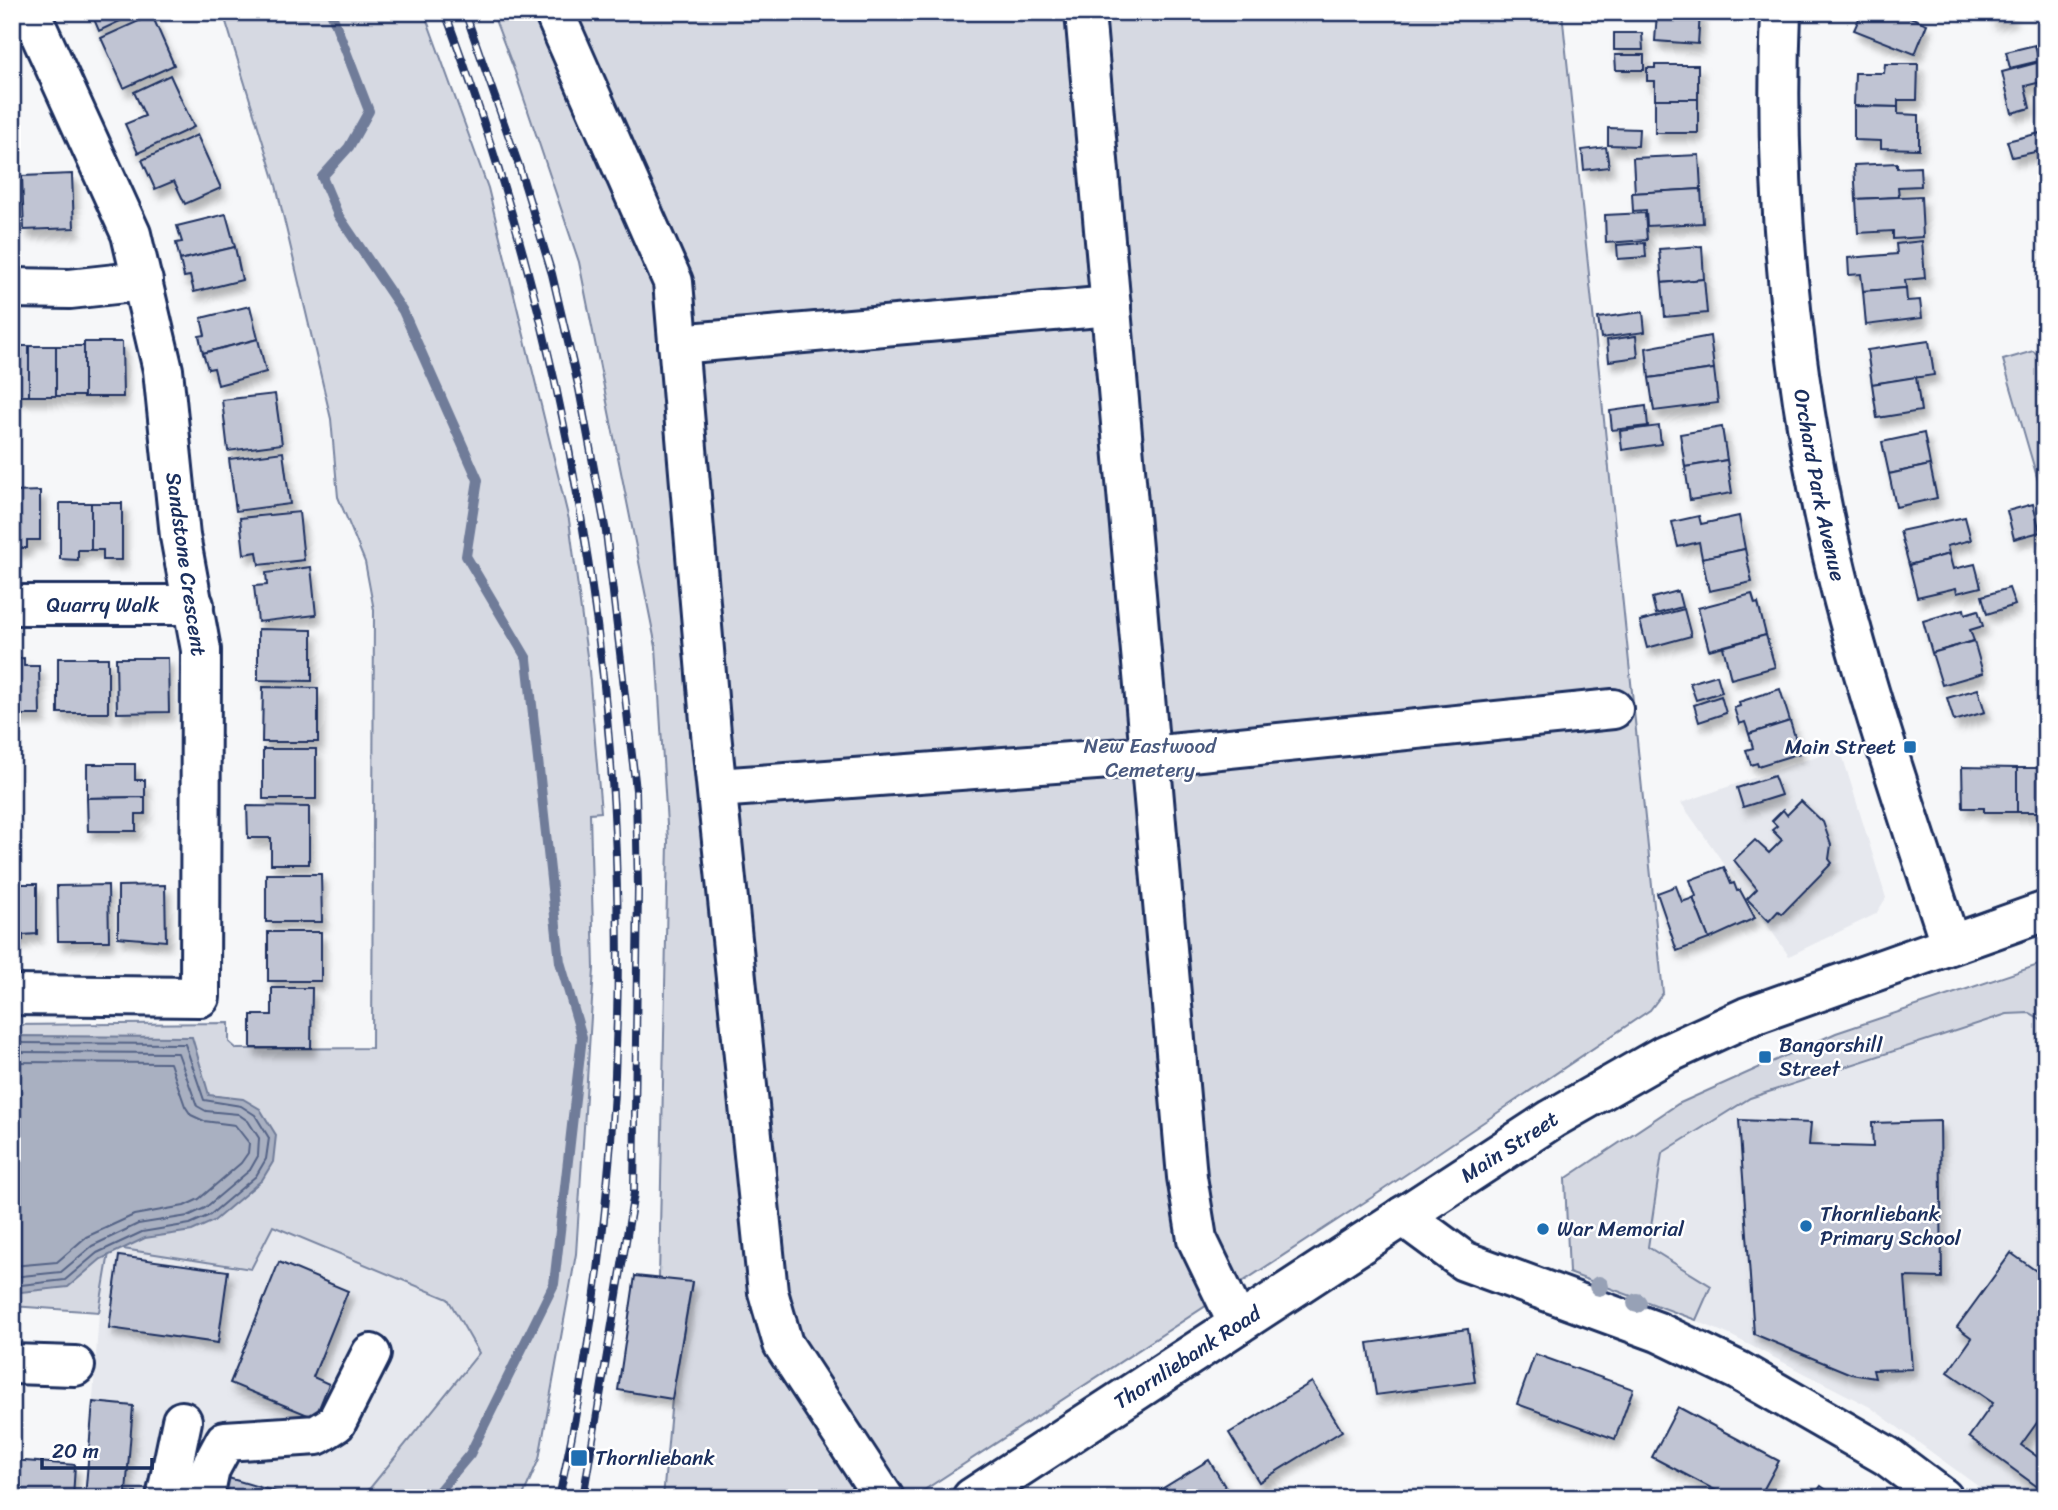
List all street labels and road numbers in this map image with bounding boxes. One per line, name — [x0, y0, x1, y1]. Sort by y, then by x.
street label: Orchard Park Avenue — [1782, 387, 1857, 586]
street label: Sandstone Crescent — [154, 470, 218, 658]
street label: Quarry Walk — [47, 586, 159, 624]
street label: Main Street — [1452, 1100, 1566, 1193]
street label: Thornliebank Road — [1106, 1294, 1270, 1420]

